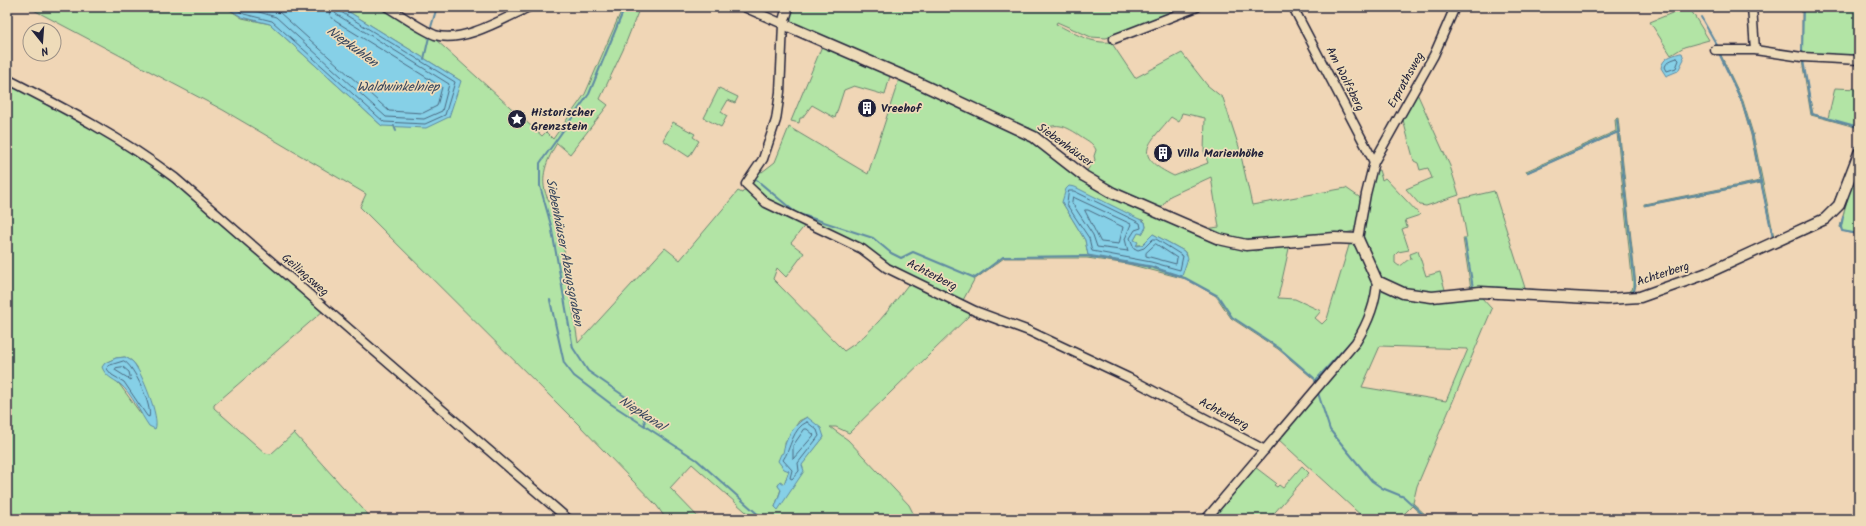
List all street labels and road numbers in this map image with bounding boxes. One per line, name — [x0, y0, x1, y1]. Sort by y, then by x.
street label: Am Wolfsberg — [1321, 43, 1370, 115]
street label: Erprathsweg — [1383, 48, 1429, 112]
street label: Siebenhäuser — [1033, 118, 1098, 172]
street label: Geilingsweg — [277, 249, 333, 301]
street label: Achterberg — [903, 254, 961, 296]
street label: Achterberg — [1634, 256, 1692, 291]
street label: Achterberg — [1195, 393, 1253, 435]

